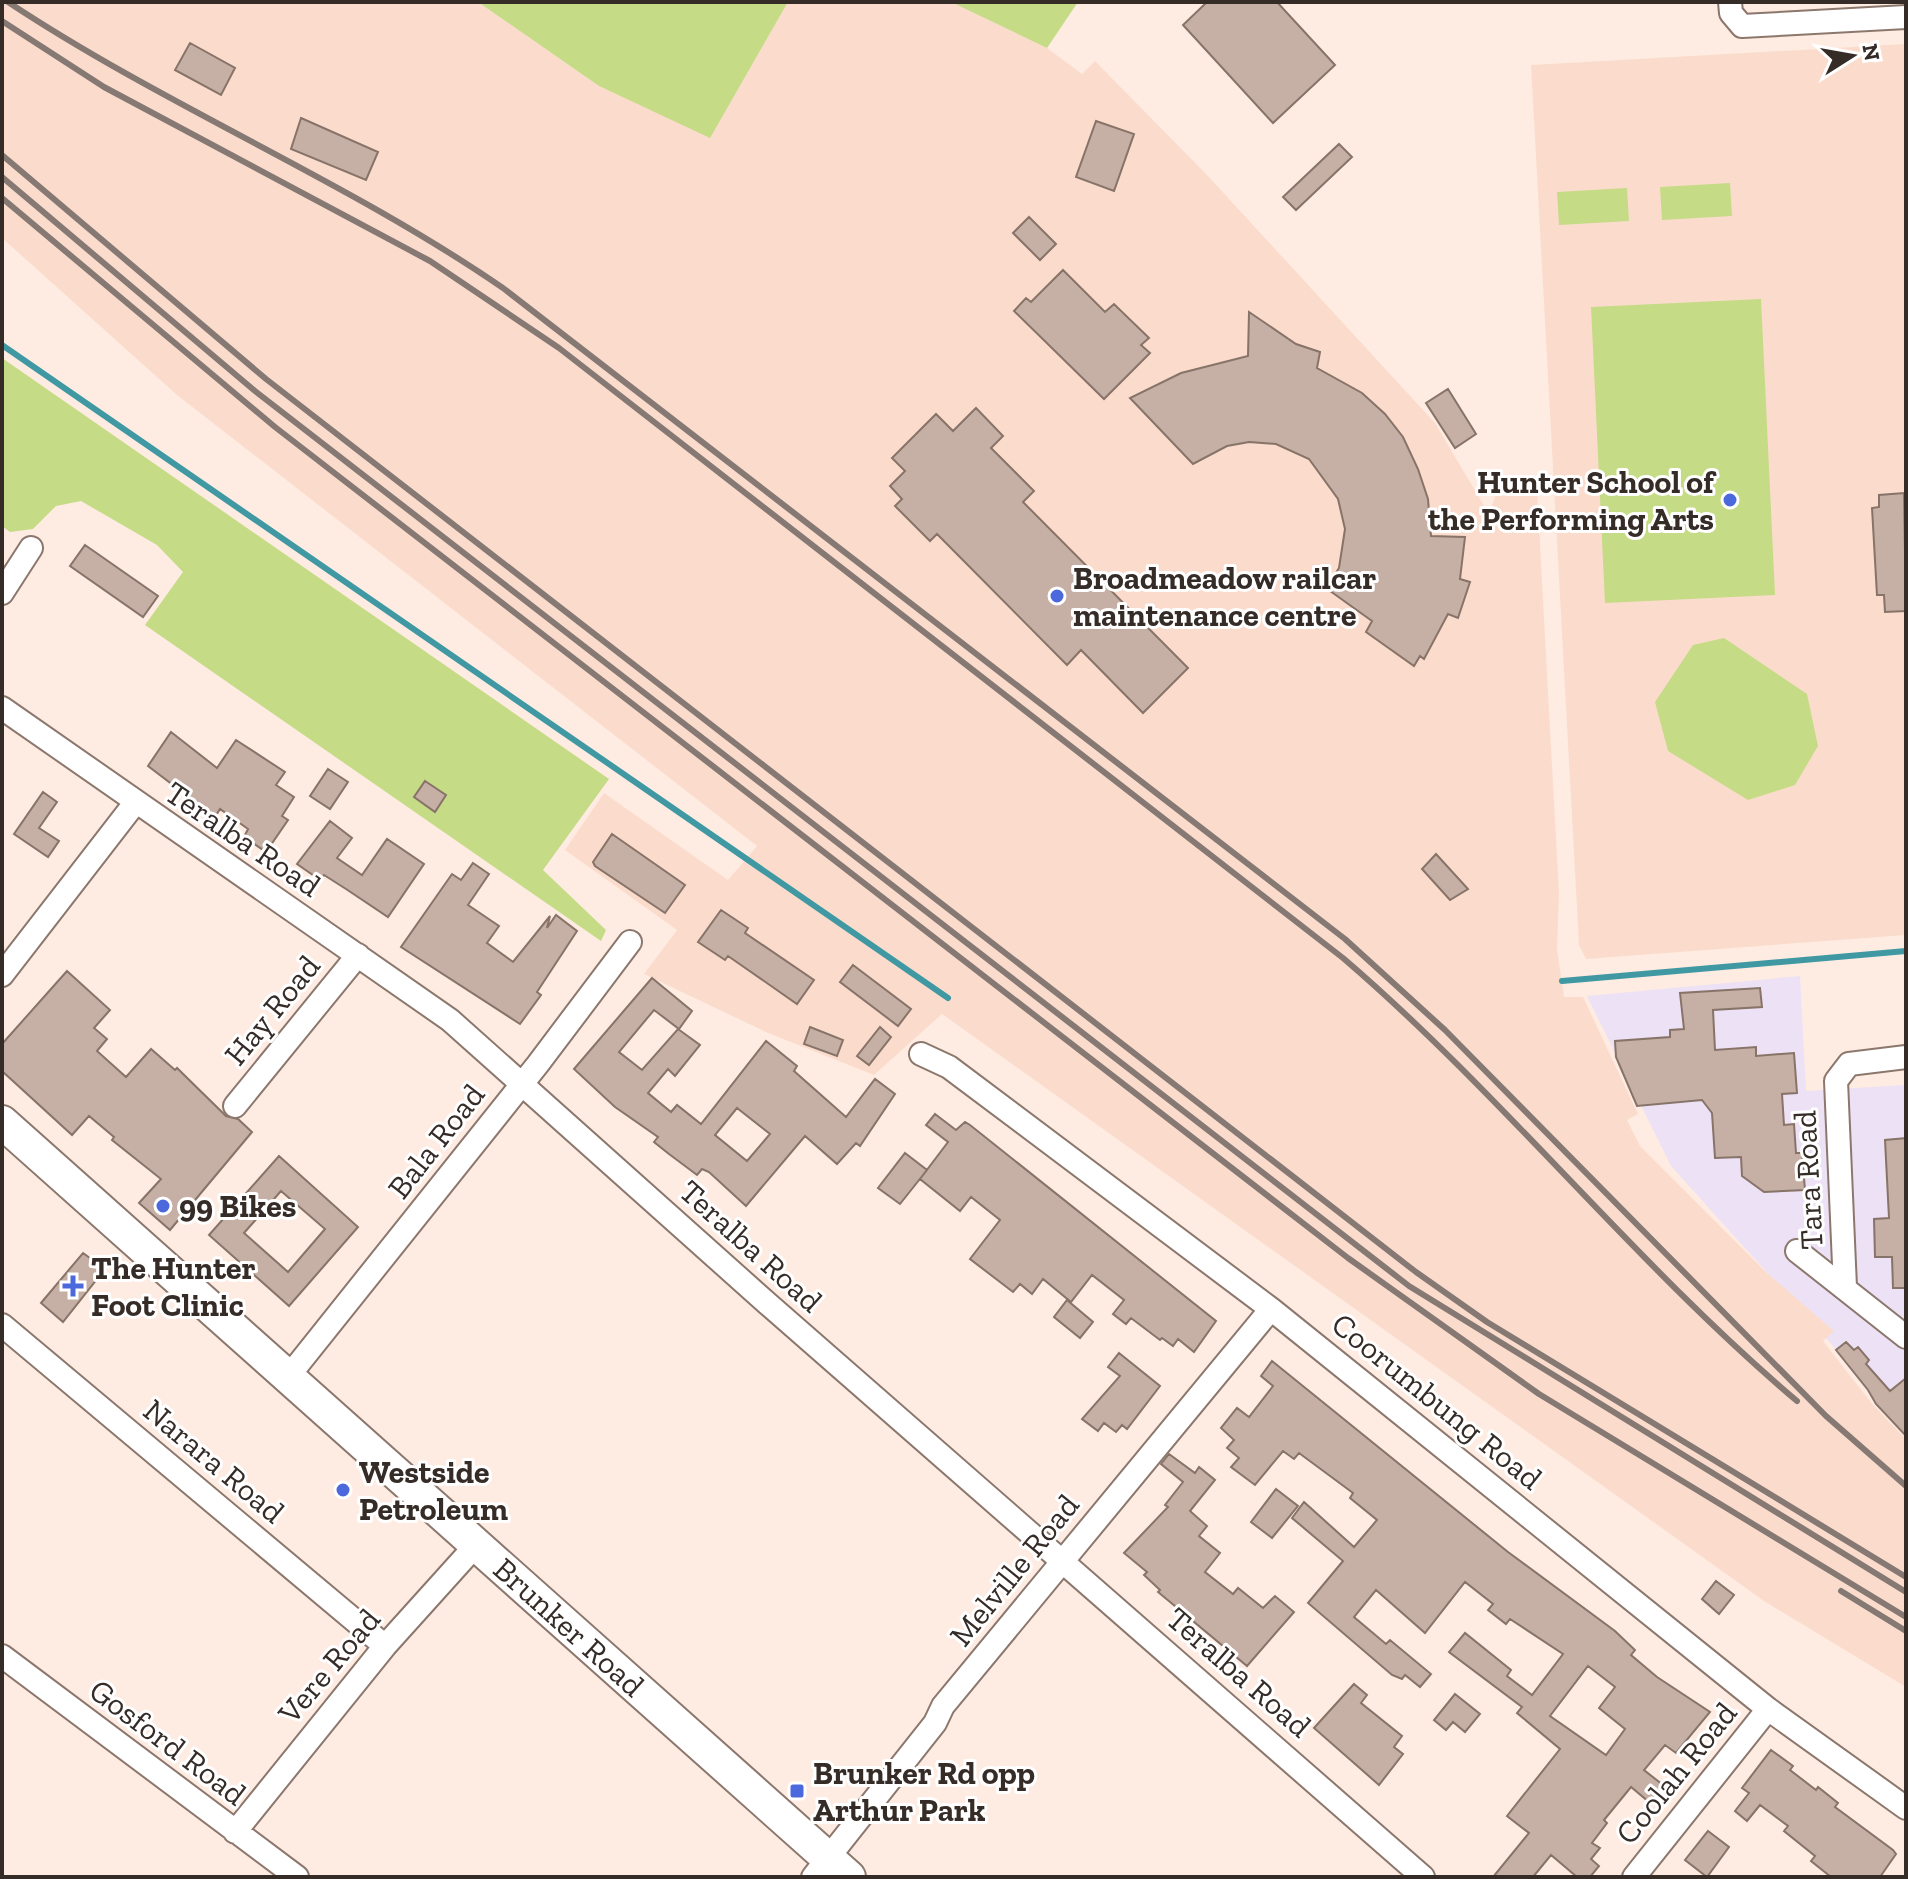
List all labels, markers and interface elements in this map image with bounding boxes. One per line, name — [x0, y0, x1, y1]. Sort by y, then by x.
north arrow — [1812, 16, 1892, 96]
text: N — [1856, 41, 1886, 63]
place label: Hunter School of the Performing Arts — [1428, 463, 1717, 538]
marker: Hunter School of the Performing Arts — [1721, 491, 1739, 509]
place label: Broadmeadow railcar maintenance centre — [1073, 559, 1376, 634]
marker: Broadmeadow railcar maintenance centre — [1048, 587, 1066, 605]
street label: Teralba Road — [158, 773, 328, 905]
street label: Hay Road — [216, 947, 328, 1073]
street label: Bala Road — [380, 1076, 493, 1206]
street label: Tara Road — [1785, 1109, 1831, 1251]
street label: Teralba Road — [672, 1172, 830, 1320]
place label: 99 Bikes — [179, 1187, 296, 1225]
marker: 99 Bikes — [154, 1197, 172, 1215]
place label: The Hunter Foot Clinic — [91, 1249, 256, 1324]
marker: The Hunter Foot Clinic — [62, 1275, 84, 1297]
street label: Coorumbung Road — [1324, 1305, 1550, 1498]
street label: Narara Road — [136, 1391, 292, 1531]
place label: Westside Petroleum — [359, 1453, 508, 1528]
marker: Westside Petroleum — [334, 1481, 352, 1499]
street label: Melville Road — [941, 1486, 1087, 1653]
street label: Brunker Road — [486, 1550, 652, 1705]
street label: Teralba Road — [1159, 1599, 1319, 1745]
street label: Vere Road — [269, 1601, 388, 1732]
street label: Gosford Road — [82, 1671, 254, 1813]
street label: Coolah Road — [1607, 1694, 1745, 1851]
place label: Brunker Rd opp Arthur Park — [813, 1754, 1035, 1829]
marker: Brunker Rd opp Arthur Park — [788, 1782, 806, 1800]

